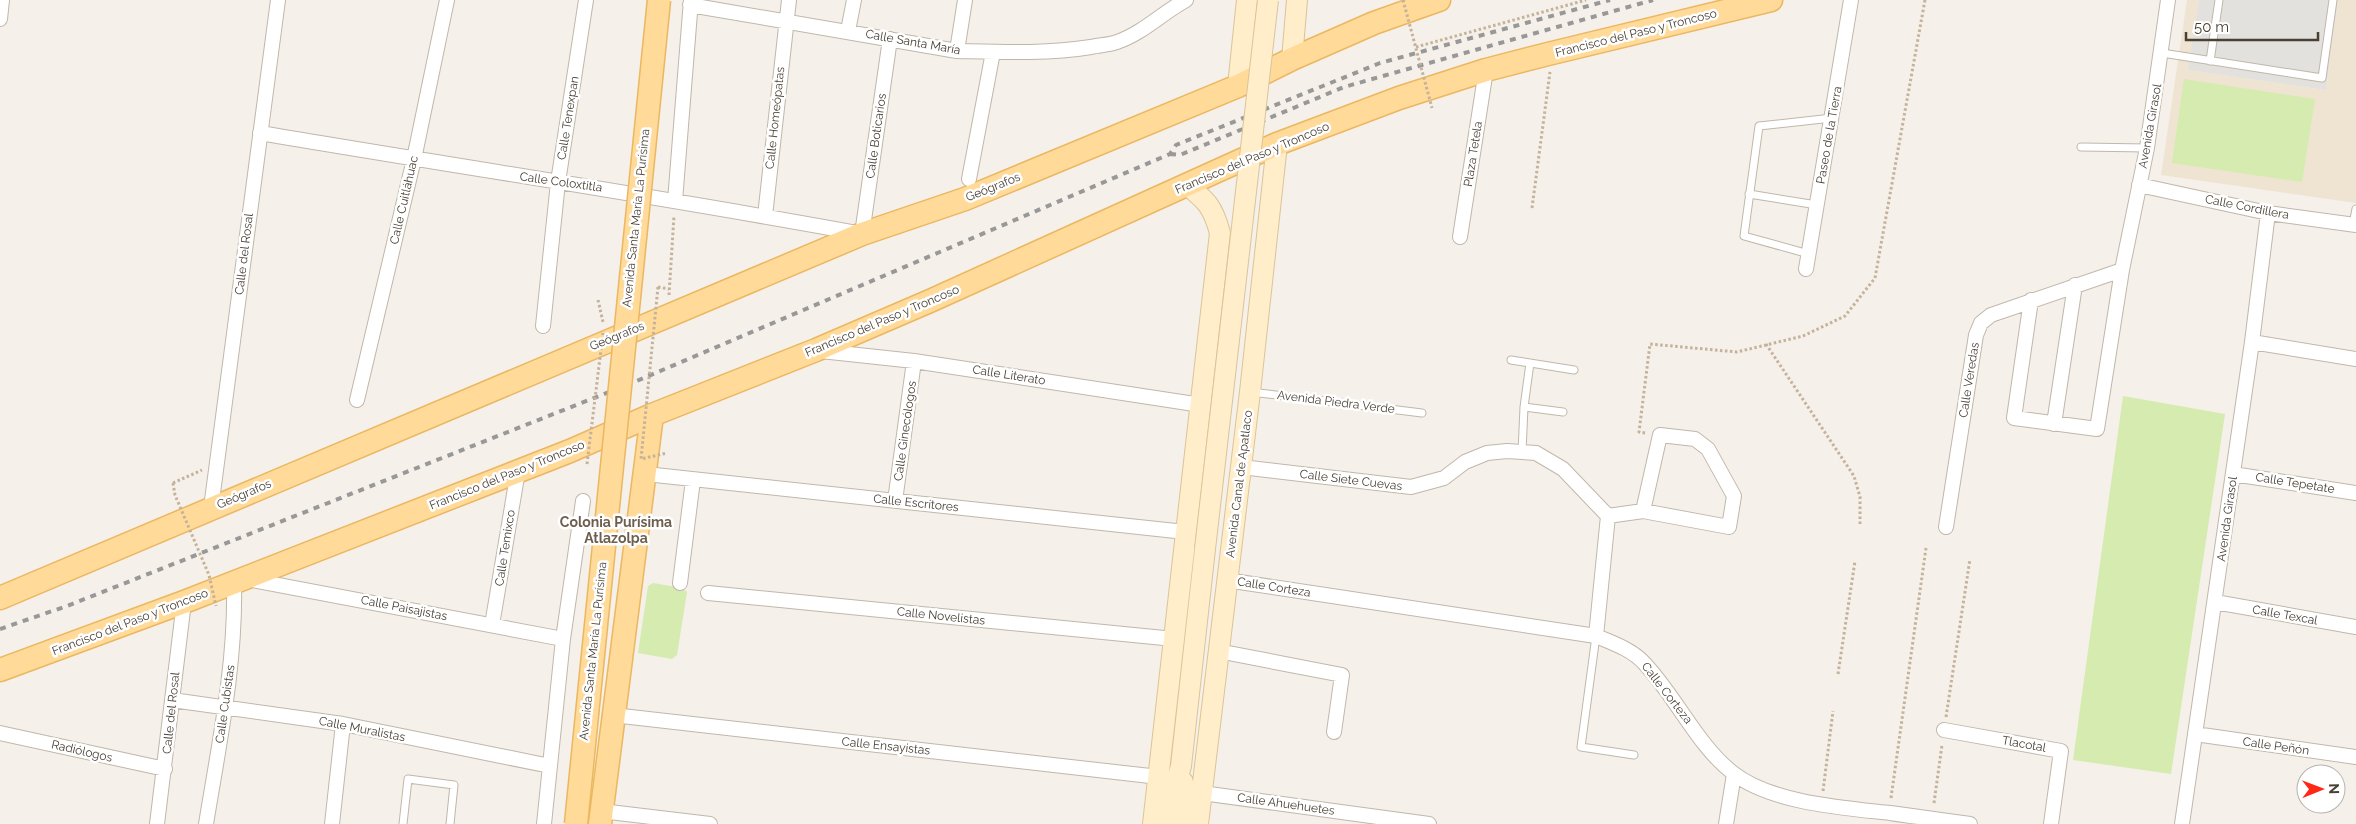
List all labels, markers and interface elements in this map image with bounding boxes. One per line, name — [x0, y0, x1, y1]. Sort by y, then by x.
street label: Francisco del Paso y Troncoso — [1554, 6, 1718, 60]
scale bar — [2186, 10, 2318, 42]
text: 50 m — [2194, 18, 2229, 36]
street label: Calle Santa María — [864, 27, 962, 57]
street label: Calle Homeópatas — [763, 66, 787, 170]
street label: Calle Tenexpan — [554, 75, 582, 161]
street label: Avenida Girasol — [2136, 82, 2164, 169]
street label: Paseo de la Tierra — [1814, 85, 1844, 185]
street label: Calle Boticarios — [863, 92, 889, 180]
street label: Francisco del Paso y Troncoso — [1173, 119, 1331, 197]
street label: Plaza Tetela — [1461, 120, 1485, 188]
street label: Avenida Santa María La Purísima — [620, 128, 652, 308]
street label: Calle Cuitláhuac — [387, 154, 421, 246]
street label: Calle Coloxtitla — [519, 169, 603, 195]
street label: Geógrafos — [964, 170, 1023, 204]
street label: Calle Cordillera — [2204, 192, 2290, 222]
street label: Calle del Rosal — [232, 212, 256, 296]
street label: Francisco del Paso y Troncoso — [803, 282, 961, 360]
street label: Geógrafos — [588, 319, 647, 353]
street label: Calle Veredas — [1956, 341, 1982, 419]
street label: Calle Literato — [971, 362, 1047, 388]
street label: Calle Ginecólogos — [891, 380, 919, 482]
street label: Avenida Piedra Verde — [1276, 388, 1396, 416]
street label: Avenida Canal de Apatlaco — [1223, 409, 1255, 559]
street label: Francisco del Paso y Troncoso — [427, 437, 587, 513]
street label: Calle Siete Cuevas — [1299, 467, 1403, 493]
street label: Calle Tepetate — [2254, 470, 2336, 496]
street label: Avenida Girasol — [2214, 475, 2240, 562]
street label: Geógrafos — [215, 476, 273, 512]
street label: Calle Escritores — [873, 492, 960, 514]
street label: Calle Temixco — [492, 509, 518, 587]
district label: Colonia Purísima Atlazolpa — [560, 514, 672, 546]
street label: Avenida Santa María La Purísima — [577, 561, 609, 741]
street label: Calle Corteza — [1236, 574, 1312, 600]
street label: Francisco del Paso y Troncoso — [50, 586, 210, 658]
street label: Calle Paisajistas — [360, 593, 449, 623]
street label: Calle Texcal — [2251, 602, 2319, 628]
street label: Calle Novelistas — [896, 604, 986, 628]
street label: Calle Corteza — [1639, 659, 1695, 727]
street label: Calle Cubistas — [213, 664, 237, 744]
street label: Calle del Rosal — [160, 671, 182, 755]
street label: Calle Muralistas — [318, 714, 407, 744]
street label: Tlacotal — [2001, 733, 2048, 755]
street label: Calle Ensayistas — [841, 734, 931, 758]
street label: Calle Peñón — [2242, 734, 2310, 758]
street label: Radiólogos — [50, 737, 114, 765]
north arrow — [2296, 764, 2346, 814]
text: N — [2326, 783, 2342, 794]
street label: Calle Ahuehuetes — [1236, 790, 1336, 818]

